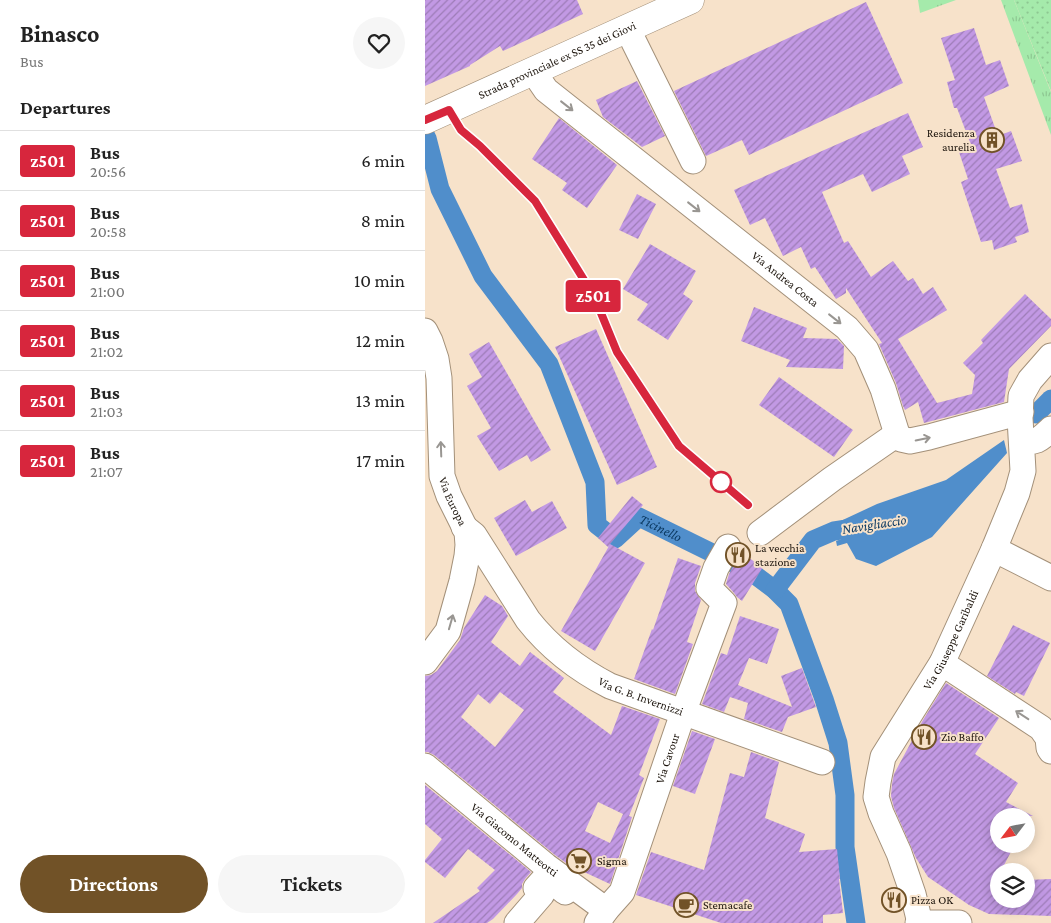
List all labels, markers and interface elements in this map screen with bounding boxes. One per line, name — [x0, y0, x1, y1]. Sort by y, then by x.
button: heart — [353, 17, 405, 69]
street label: Strada provinciale ex SS 35 dei Giovi — [476, 18, 638, 102]
text: Binasco — [20, 20, 99, 47]
text: Bus — [20, 53, 44, 70]
text: Departures — [20, 97, 111, 118]
one-way arrow — [560, 101, 573, 112]
place label: Residenza aurelia — [927, 126, 975, 154]
building icon: Residenza aurelia — [979, 127, 1005, 153]
text: Bus — [90, 142, 120, 163]
text: 6 min — [361, 150, 405, 171]
text: z501 — [30, 151, 65, 171]
text: 20:56 — [90, 163, 126, 180]
text: Bus — [90, 202, 120, 223]
one-way arrow — [687, 202, 700, 213]
text: 8 min — [361, 210, 405, 231]
text: z501 — [30, 211, 65, 231]
text: 20:58 — [90, 223, 126, 240]
street label: Via Andrea Costa — [749, 248, 822, 310]
text: Bus — [90, 262, 120, 283]
text: 10 min — [354, 270, 405, 291]
text: z501 — [30, 271, 65, 291]
line badge: z501 — [558, 280, 628, 312]
text: 21:00 — [90, 283, 125, 300]
text: z501 — [576, 286, 610, 306]
one-way arrow — [828, 314, 842, 324]
text: Bus — [90, 322, 120, 343]
text: 12 min — [356, 330, 405, 351]
text: z501 — [30, 331, 65, 351]
text: 21:02 — [90, 343, 123, 360]
text: Bus — [90, 382, 120, 403]
text: 13 min — [356, 390, 405, 411]
text: z501 — [30, 391, 65, 411]
text: 21:03 — [90, 403, 123, 420]
one-way arrow — [915, 433, 931, 443]
one-way arrow — [437, 441, 446, 457]
text: Bus — [90, 442, 120, 463]
text: 17 min — [356, 450, 405, 471]
text: z501 — [30, 451, 65, 471]
text: 21:07 — [90, 463, 123, 480]
unlabelled marker — [710, 471, 732, 493]
street label: Via Europa — [436, 475, 470, 529]
water label: Ticinello — [637, 511, 685, 545]
water label: Navigliaccio — [841, 511, 907, 537]
place label: La vecchia stazione — [755, 541, 805, 569]
restaurant icon: La vecchia stazione — [725, 542, 751, 568]
street label: Via Giuseppe Garibaldi — [920, 588, 981, 692]
one-way arrow — [446, 614, 456, 630]
street label: Via G. B. Invernizzi — [596, 674, 685, 719]
one-way arrow — [1015, 710, 1029, 720]
restaurant icon: Zio Baffo — [911, 724, 937, 750]
place label: Zio Baffo — [941, 730, 984, 744]
street label: Via Cavour — [652, 731, 683, 785]
street label: Via Giacomo Matteotti — [468, 800, 561, 879]
north arrow — [990, 808, 1035, 852]
map controls — [990, 808, 1035, 908]
supermarket icon: Sigma — [566, 848, 592, 874]
place label: Sigma — [597, 854, 627, 868]
button: Directions — [20, 855, 208, 913]
button: Tickets — [218, 855, 405, 913]
button: layers — [990, 863, 1035, 908]
restaurant icon: Pizza OK — [881, 887, 907, 913]
cafe icon: Stemacafe — [673, 892, 699, 918]
place label: Pizza OK — [911, 893, 953, 907]
place label: Stemacafe — [703, 898, 752, 912]

